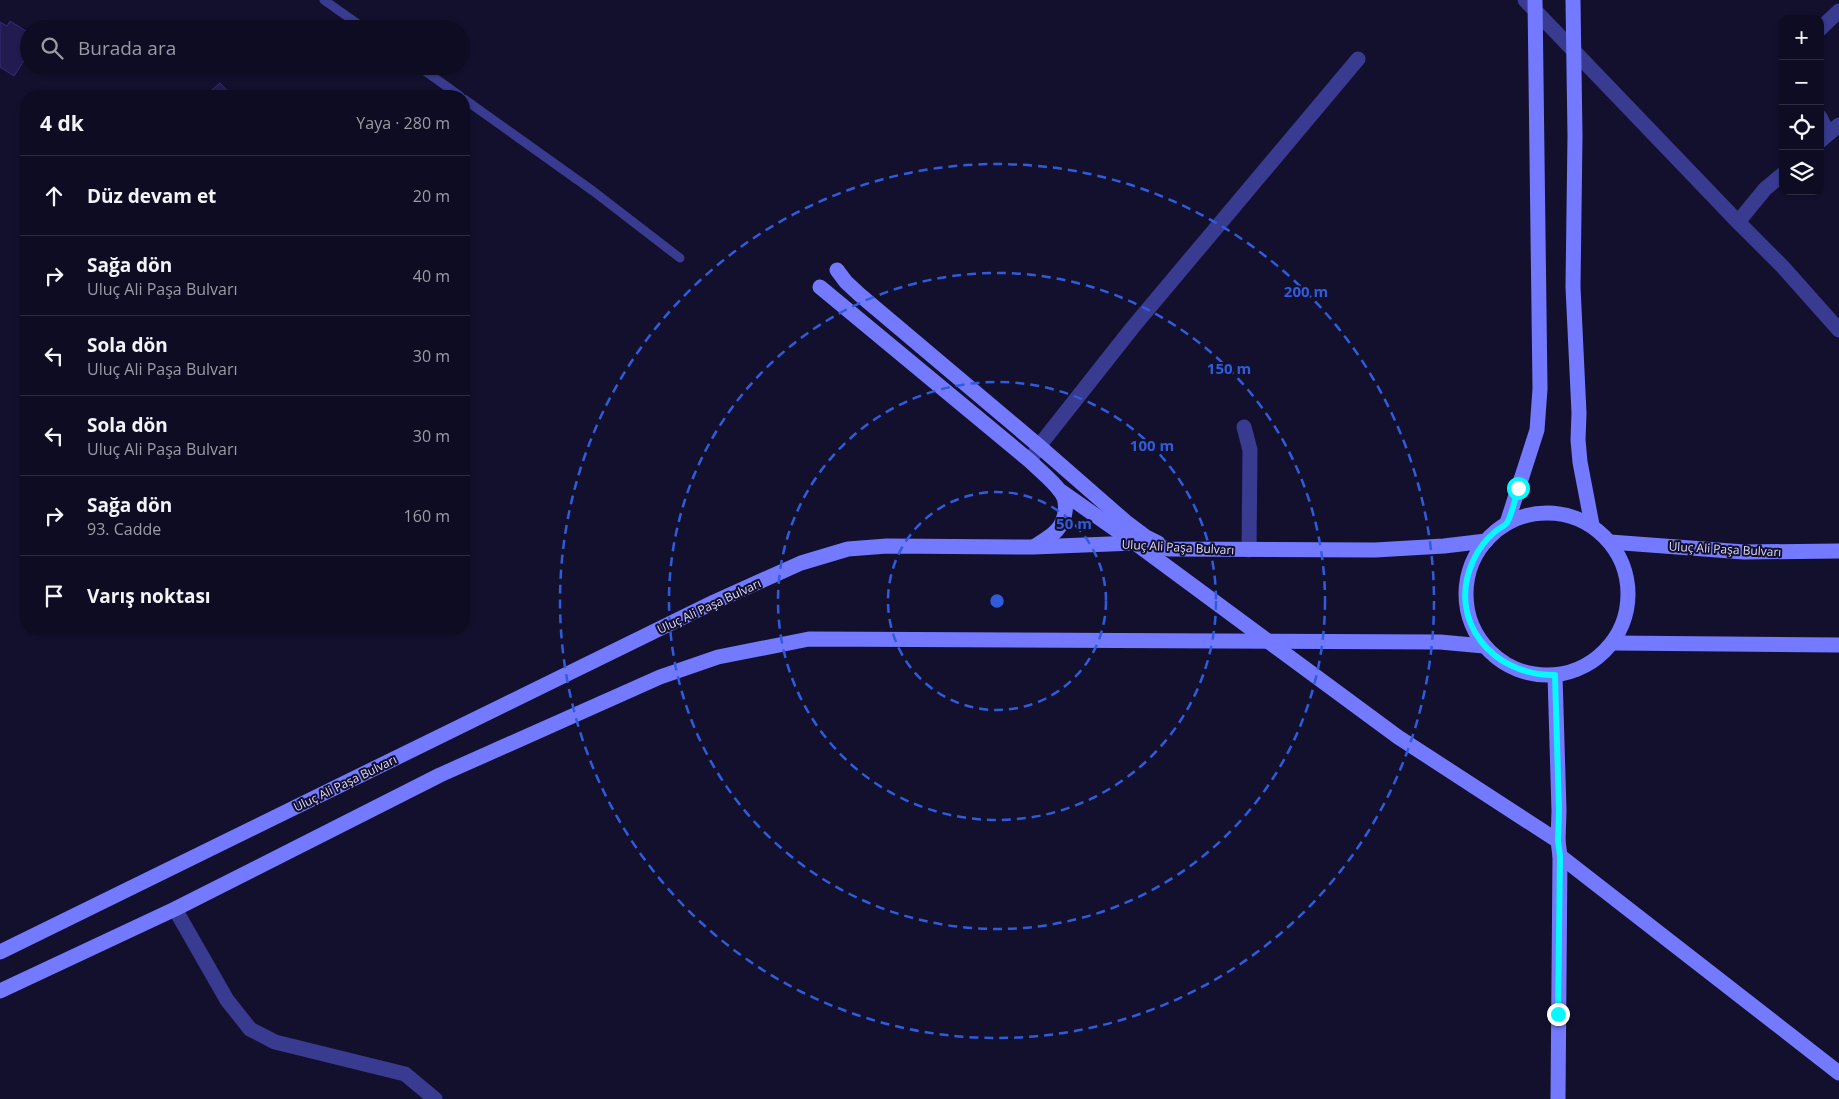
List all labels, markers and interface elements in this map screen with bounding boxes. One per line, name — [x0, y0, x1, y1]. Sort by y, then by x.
map controls — [1779, 15, 1824, 195]
button: + — [1779, 15, 1824, 60]
search box — [20, 20, 470, 75]
icon: search — [38, 34, 66, 62]
text: Burada ara — [78, 35, 176, 61]
button: − — [1779, 60, 1824, 105]
button: locate — [1779, 105, 1824, 150]
text: 4 dk — [40, 109, 84, 137]
text: Yaya · 280 m — [356, 112, 450, 134]
button: layers — [1779, 150, 1824, 195]
icon: ahead — [40, 182, 68, 210]
text: Düz devam et — [87, 183, 216, 209]
text: 20 m — [413, 185, 450, 207]
text: Sağa dön — [87, 252, 172, 278]
icon: right — [40, 262, 68, 290]
text: 40 m — [413, 265, 450, 287]
text: Uluç Ali Paşa Bulvarı — [87, 278, 238, 300]
text: 200 m — [1284, 281, 1328, 301]
text: Sola dön — [87, 332, 168, 358]
icon: left — [40, 342, 68, 370]
text: 30 m — [413, 345, 450, 367]
text: Uluç Ali Paşa Bulvarı — [87, 358, 238, 380]
text: 150 m — [1207, 358, 1251, 378]
text: Sola dön — [87, 412, 168, 438]
icon: left — [40, 422, 68, 450]
text: 30 m — [413, 425, 450, 447]
text: 100 m — [1130, 435, 1174, 455]
text: Uluç Ali Paşa Bulvarı — [87, 438, 238, 460]
route start — [1507, 477, 1530, 500]
text: Sağa dön — [87, 492, 172, 518]
icon: right — [40, 502, 68, 530]
text: 160 m — [404, 505, 450, 527]
text: 50 m — [1056, 513, 1092, 533]
text: 93. Cadde — [87, 518, 161, 540]
street label: Uluç Ali Paşa Bulvarı — [1121, 536, 1235, 558]
street label: Uluç Ali Paşa Bulvarı — [1668, 538, 1782, 560]
street label: Uluç Ali Paşa Bulvarı — [654, 574, 764, 638]
icon: arrive — [40, 582, 68, 610]
text: Varış noktası — [87, 583, 211, 609]
centre of rings — [988, 592, 1006, 610]
street label: Uluç Ali Paşa Bulvarı — [291, 751, 399, 815]
route end — [1547, 1003, 1570, 1026]

